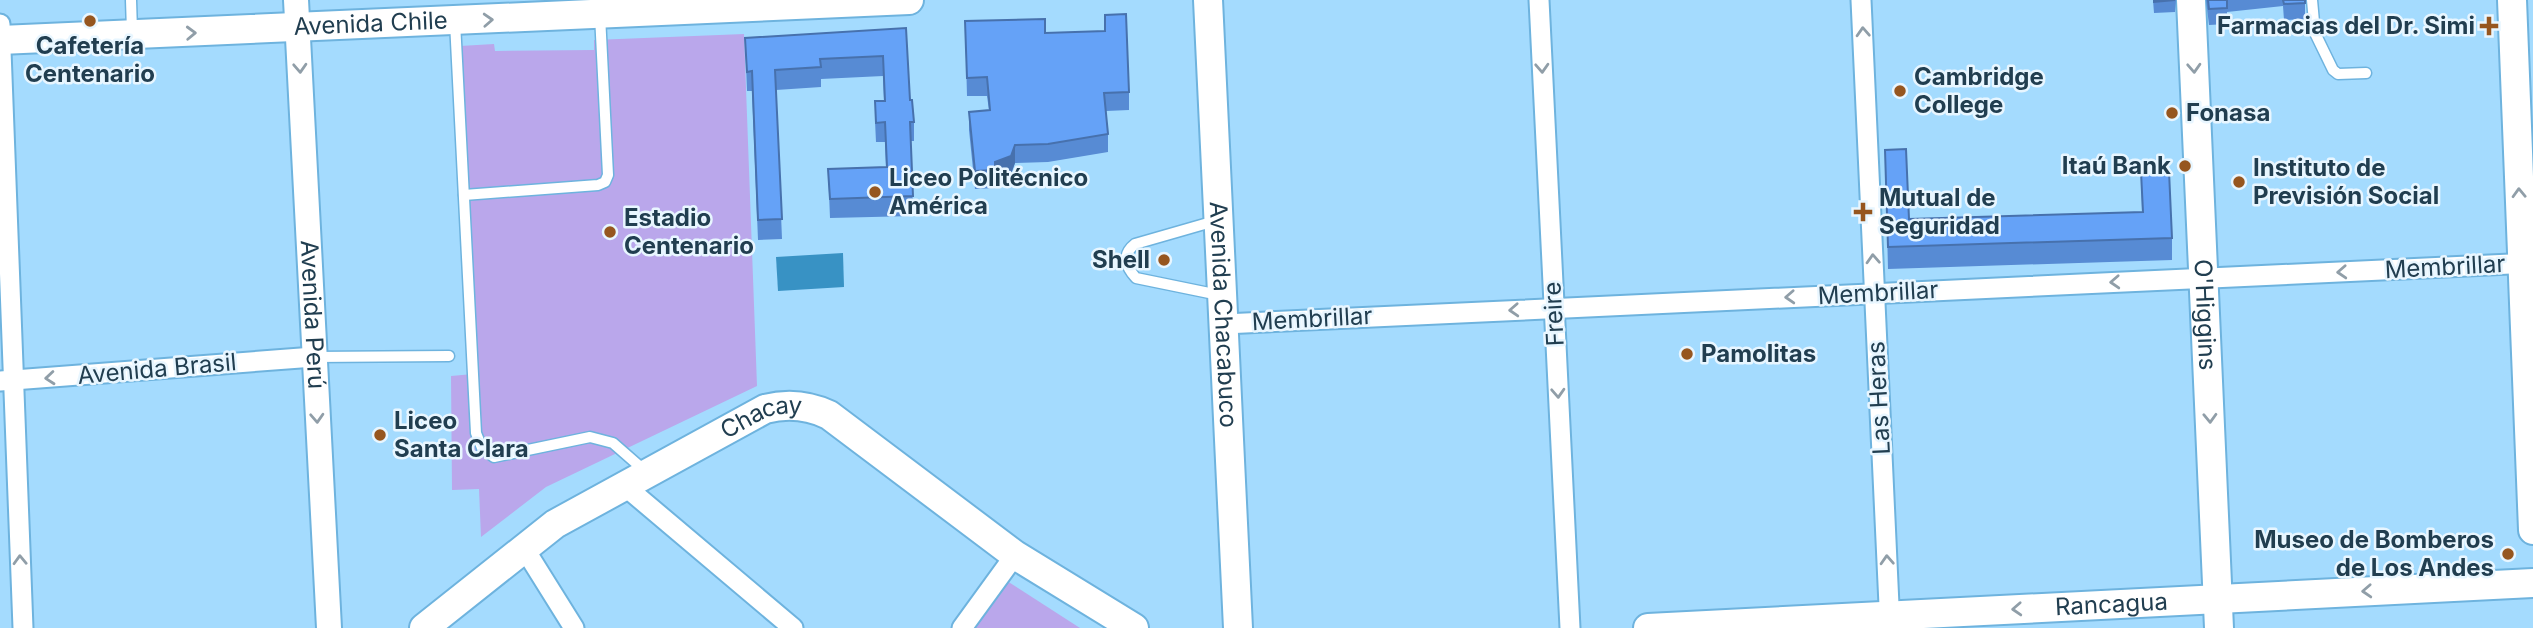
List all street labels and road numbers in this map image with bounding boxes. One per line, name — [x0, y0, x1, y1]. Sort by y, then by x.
street label: Avenida Chile — [293, 5, 448, 41]
street label: Avenida Chacabuco — [1204, 201, 1243, 428]
street label: Avenida Perú — [295, 239, 331, 390]
street label: Membrillar — [2384, 249, 2506, 284]
street label: O'Higgins — [2189, 258, 2222, 371]
street label: Membrillar — [1817, 275, 1939, 310]
street label: Freire — [1537, 281, 1570, 347]
street label: Membrillar — [1251, 301, 1373, 336]
street label: Las Heras — [1861, 341, 1896, 455]
street label: Avenida Brasil — [76, 347, 238, 390]
street label: Chacay — [715, 390, 803, 445]
street label: Rancagua — [2054, 587, 2168, 621]

